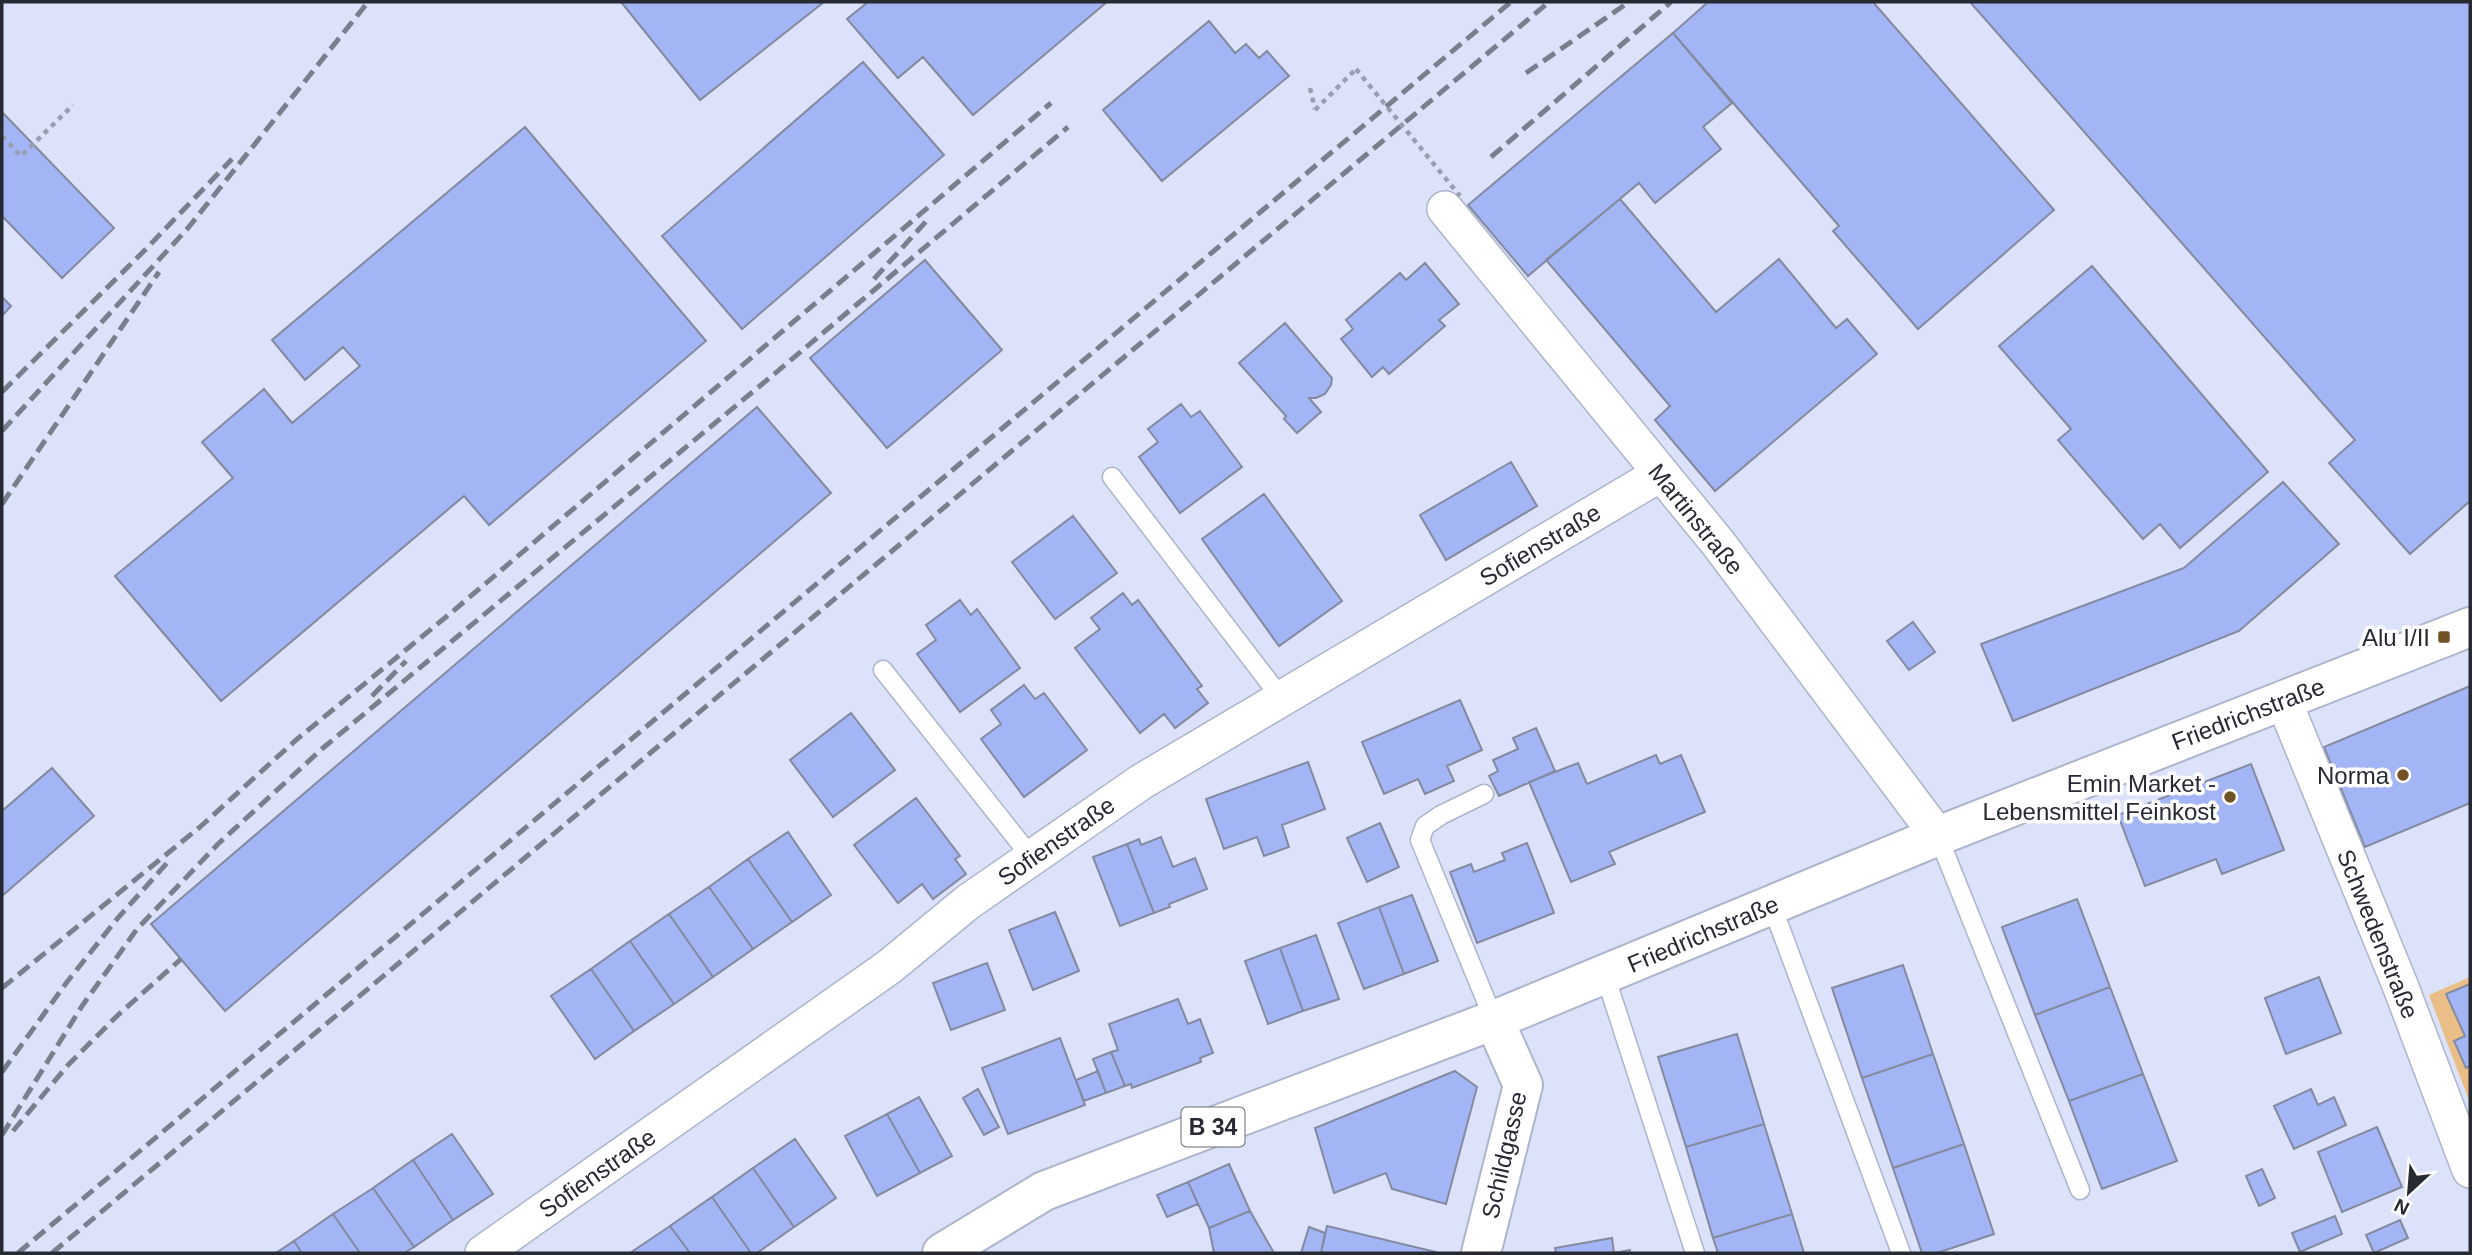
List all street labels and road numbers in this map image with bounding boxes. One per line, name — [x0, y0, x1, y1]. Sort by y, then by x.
street label: Martinstraße — [1643, 458, 1749, 580]
street label: Sofienstraße — [1475, 498, 1605, 592]
street label: Friedrichstraße — [2168, 672, 2328, 756]
street label: Sofienstraße — [993, 791, 1119, 891]
street label: Schwedenstraße — [2332, 845, 2424, 1023]
street label: Friedrichstraße — [1623, 890, 1783, 978]
street label: Schildgasse — [1476, 1089, 1532, 1221]
road number: B 34 — [1182, 1108, 1244, 1146]
street label: Sofienstraße — [534, 1123, 660, 1223]

